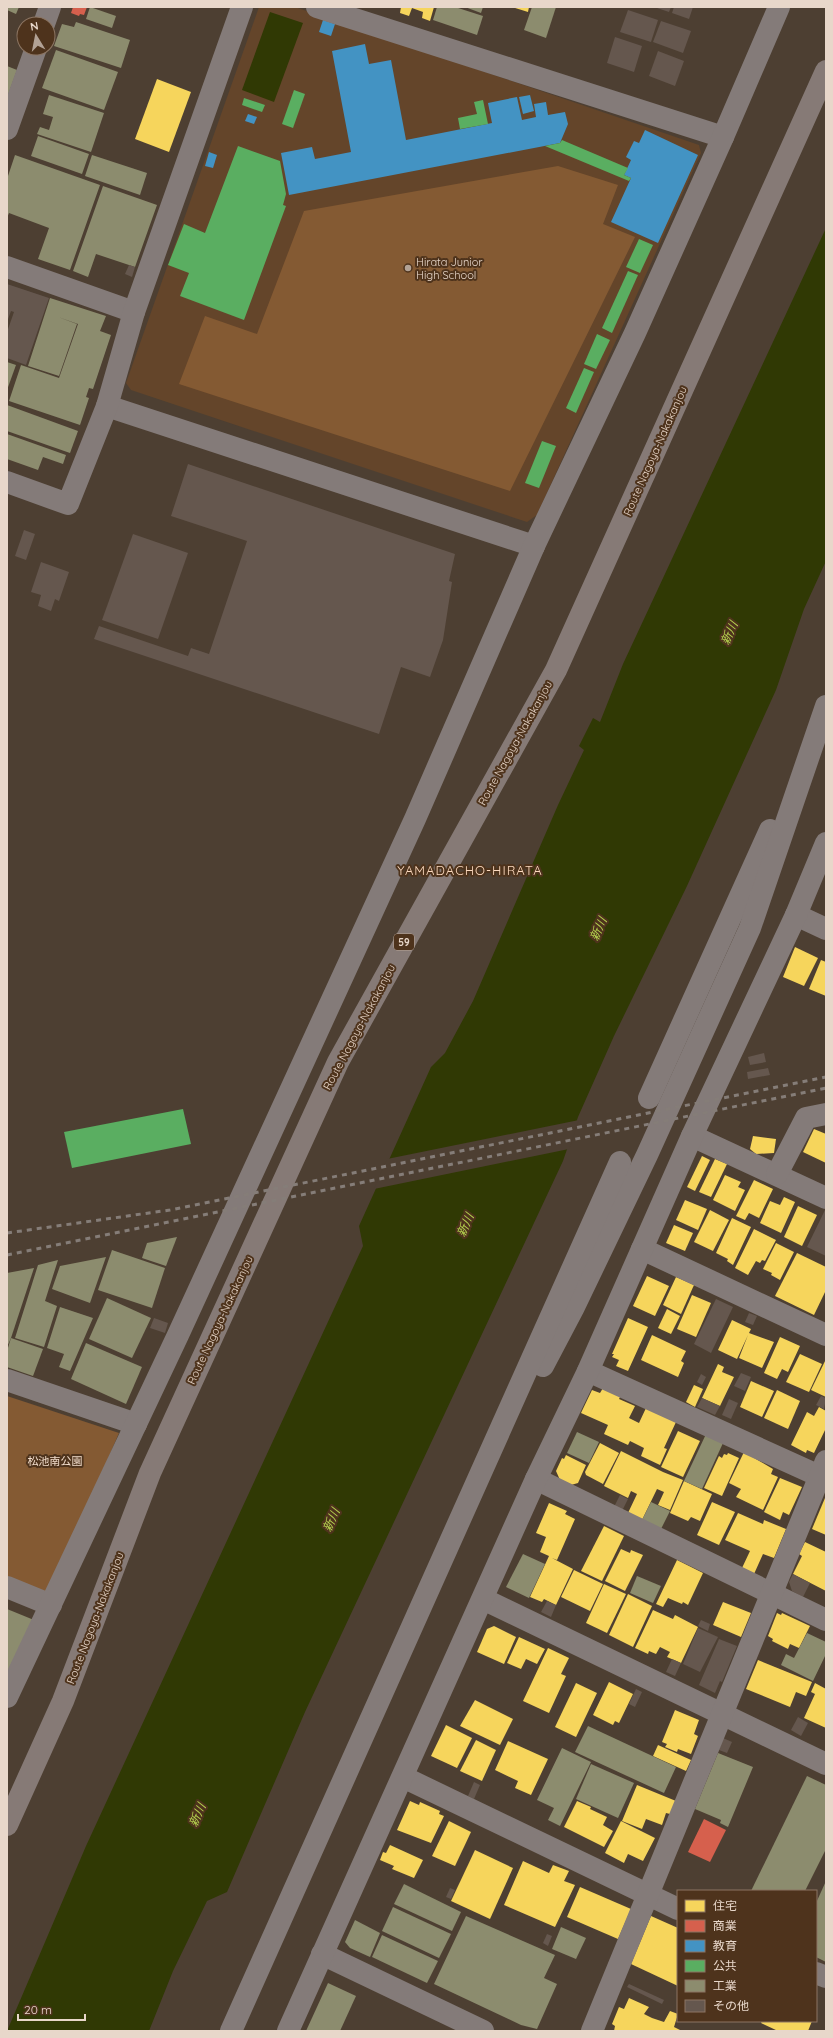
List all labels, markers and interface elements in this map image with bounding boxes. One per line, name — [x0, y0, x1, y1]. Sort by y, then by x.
north arrow — [16, 16, 56, 56]
text: N — [29, 19, 39, 34]
place label: Hirata Junior High School — [416, 255, 483, 282]
marker: Hirata Junior High School — [403, 263, 413, 273]
street label: Route Nagoya-Nakakanjou — [620, 384, 690, 518]
water label: 新川 — [717, 617, 742, 647]
street label: Route Nagoya-Nakakanjou — [475, 678, 555, 808]
district label: YAMADACHO-HIRATA — [397, 862, 543, 878]
water label: 新川 — [586, 913, 611, 943]
road number: 59 — [394, 934, 414, 950]
street label: Route Nagoya-Nakakanjou — [320, 962, 398, 1092]
water label: 新川 — [453, 1209, 478, 1239]
street label: Route Nagoya-Nakakanjou — [184, 1254, 256, 1386]
park label: 松池南公園 — [28, 1454, 83, 1468]
water label: 新川 — [319, 1504, 344, 1534]
street label: Route Nagoya-Nakakanjou — [63, 1550, 127, 1686]
water label: 新川 — [185, 1799, 210, 1829]
legend — [677, 1890, 817, 2022]
text: 住宅 — [713, 1898, 737, 1913]
text: 商業 — [713, 1918, 737, 1933]
text: 教育 — [713, 1938, 737, 1953]
text: 公共 — [713, 1958, 737, 1973]
text: 工業 — [713, 1978, 737, 1993]
scale bar — [18, 1996, 85, 2022]
text: その他 — [713, 1998, 749, 2013]
text: 20 m — [24, 2002, 52, 2017]

